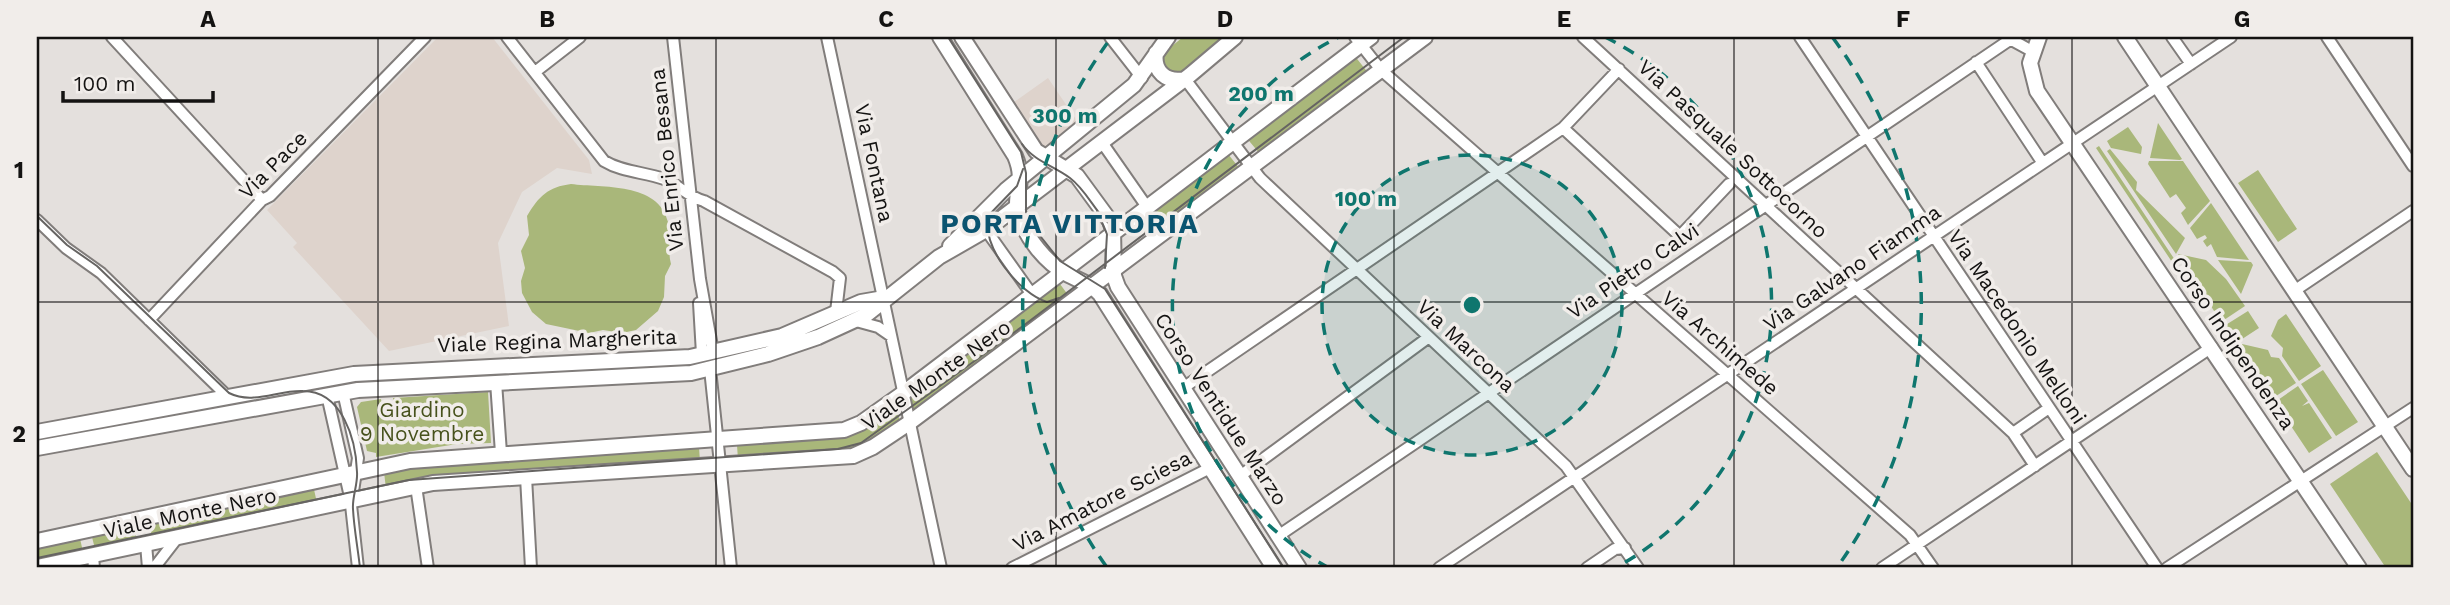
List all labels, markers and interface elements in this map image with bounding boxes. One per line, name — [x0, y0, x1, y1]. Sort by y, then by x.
text: A — [200, 6, 216, 33]
text: B — [539, 6, 555, 33]
text: C — [878, 6, 894, 33]
text: D — [1217, 6, 1233, 33]
text: E — [1557, 6, 1571, 33]
text: F — [1896, 6, 1910, 33]
text: G — [2234, 6, 2250, 33]
street label: Via Pasquale Sottocorno — [1633, 54, 1833, 243]
scale bar — [63, 60, 214, 104]
street label: Via Enrico Besana — [644, 67, 689, 253]
text: 100 m — [74, 71, 136, 96]
text: 200 m — [1228, 81, 1294, 106]
street label: Via Fontana — [850, 101, 899, 225]
text: 300 m — [1032, 103, 1098, 128]
street label: Via Pace — [233, 125, 312, 204]
text: 1 — [14, 157, 24, 184]
text: 100 m — [1335, 186, 1397, 211]
street label: Via Galvano Fiamma — [1758, 199, 1945, 336]
district label: PORTA VITTORIA — [940, 207, 1200, 240]
street label: Via Pietro Calvi — [1562, 217, 1703, 324]
street label: Via Macedonio Melloni — [1943, 225, 2092, 429]
street label: Corso Indipendenza — [2166, 251, 2301, 434]
street label: Via Archimede — [1657, 285, 1784, 400]
centre of rings — [1460, 293, 1484, 317]
street label: Via Marcona — [1412, 294, 1521, 397]
street label: Corso Ventidue Marzo — [1150, 308, 1293, 510]
street label: Viale Monte Nero — [856, 314, 1015, 435]
street label: Viale Regina Margherita — [437, 324, 677, 357]
park label: Giardino 9 Novembre — [360, 397, 484, 446]
text: 2 — [12, 421, 26, 448]
street label: Via Amatore Sciesa — [1008, 445, 1195, 556]
street label: Viale Monte Nero — [101, 482, 279, 543]

